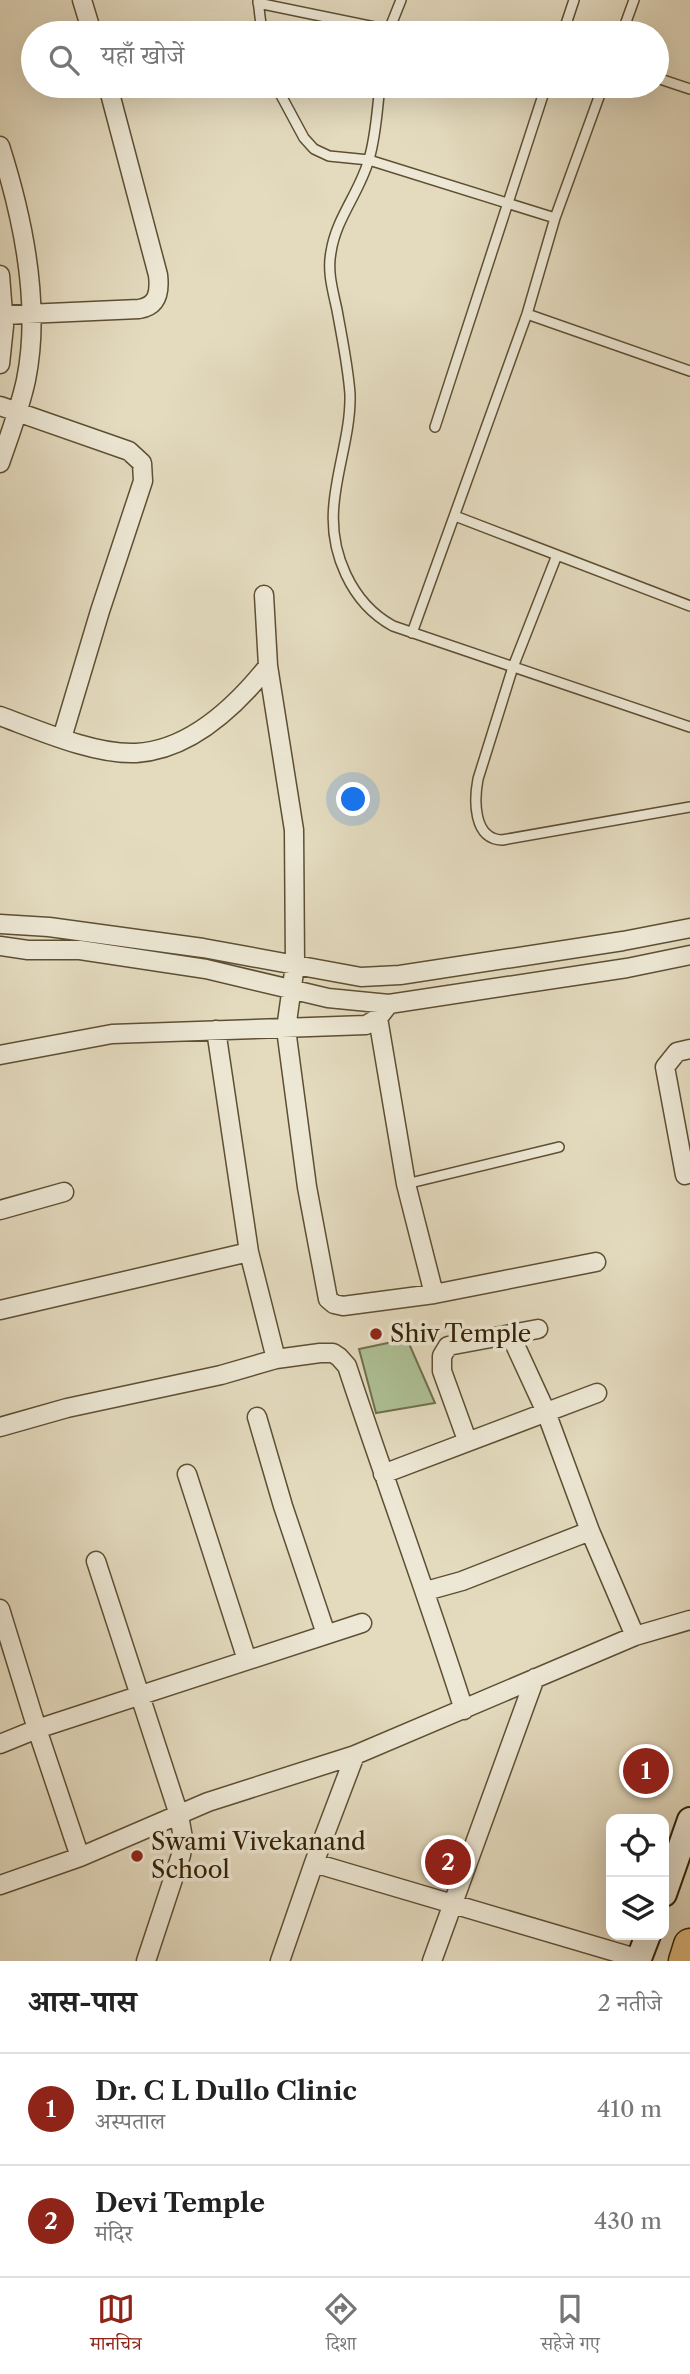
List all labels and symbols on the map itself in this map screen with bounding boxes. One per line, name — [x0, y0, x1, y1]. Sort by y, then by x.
your location — [336, 782, 370, 816]
place label: Shiv Temple — [390, 1319, 531, 1348]
marker: Shiv Temple — [368, 1326, 384, 1342]
pin: 1 — [623, 1745, 669, 1797]
place label: Swami Vivekanand School — [151, 1827, 366, 1884]
pin: 2 — [425, 1836, 471, 1888]
marker: Swami Vivekanand School — [129, 1848, 145, 1864]

